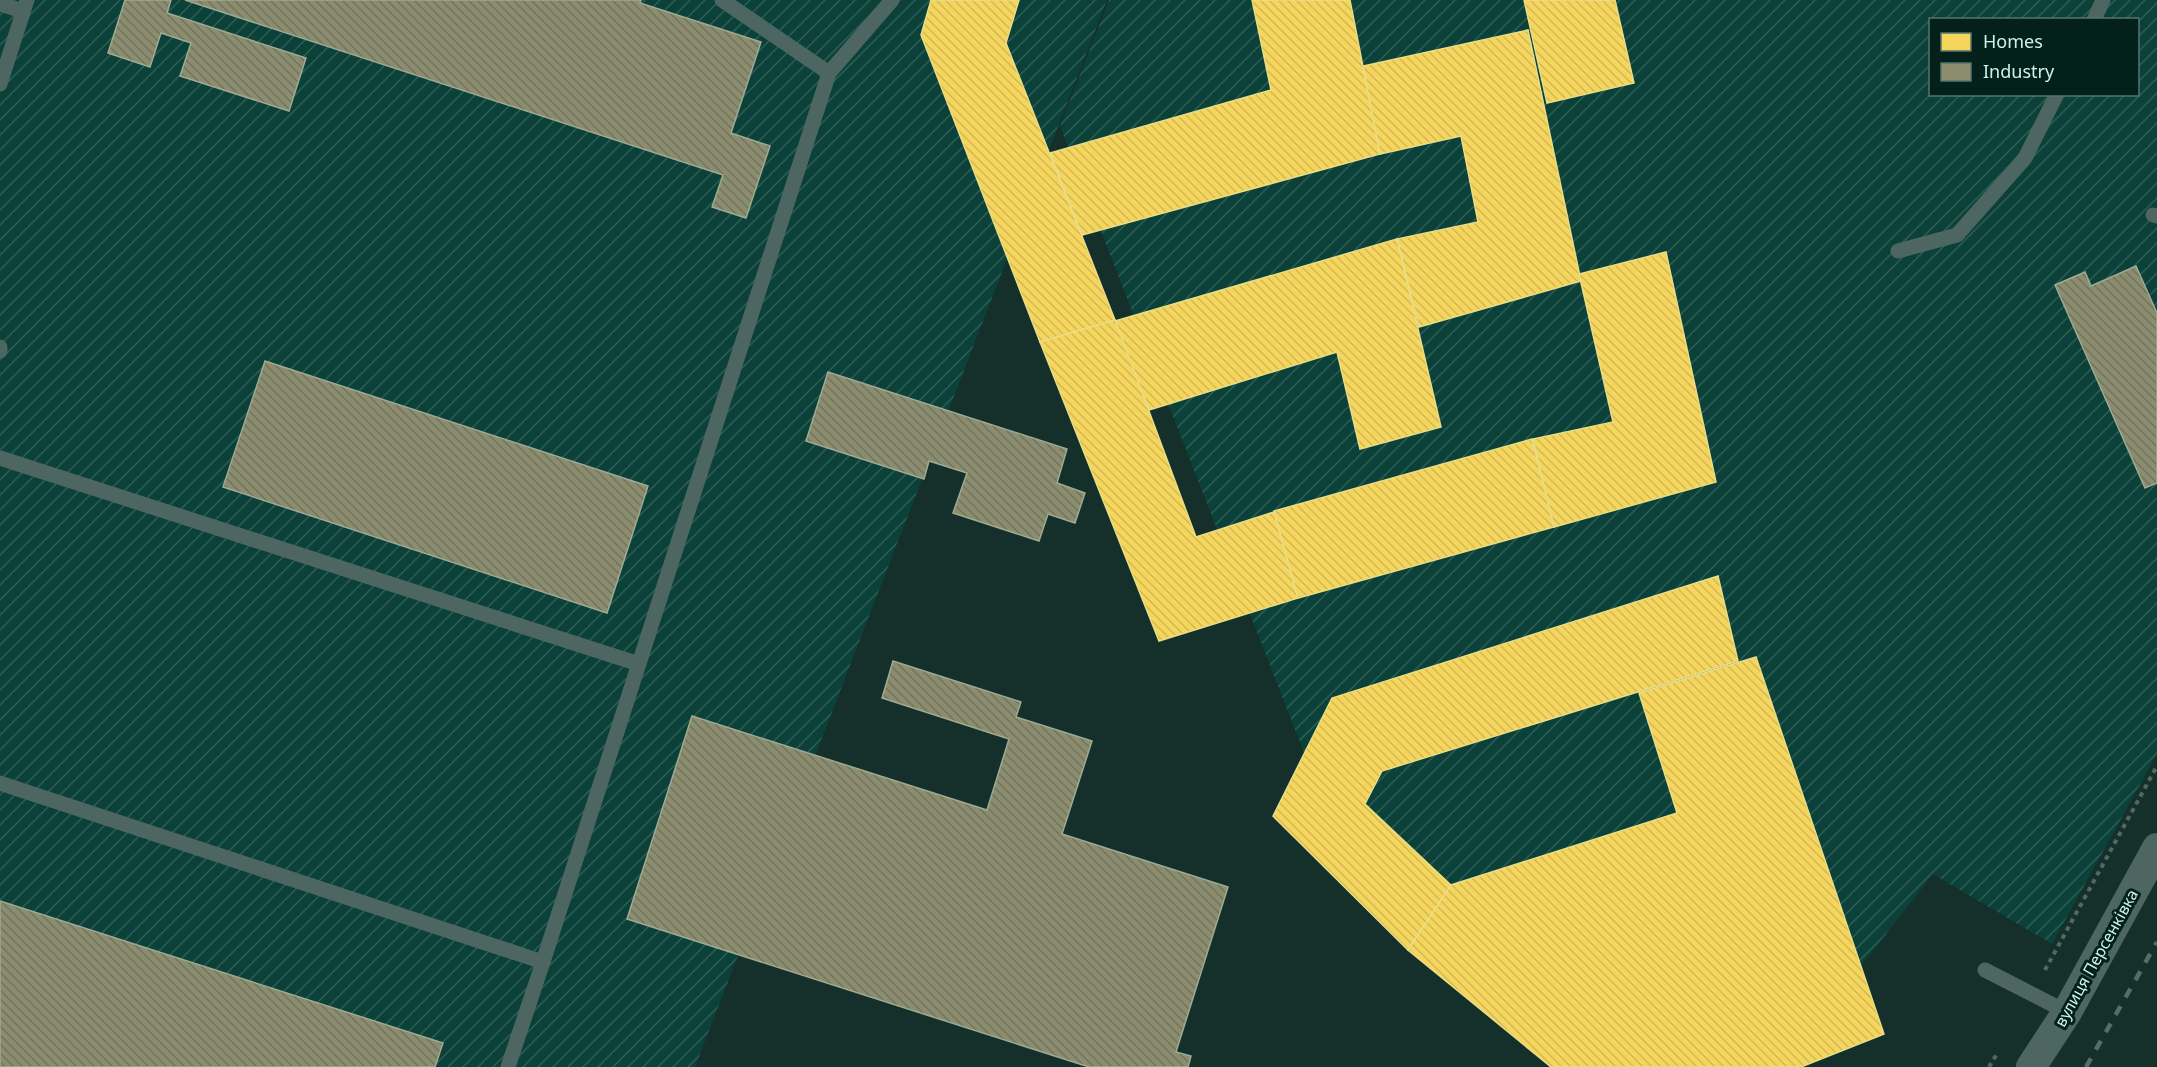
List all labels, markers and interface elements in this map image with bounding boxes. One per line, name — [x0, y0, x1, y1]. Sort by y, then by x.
legend — [1929, 18, 2139, 96]
text: Homes — [1983, 29, 2043, 53]
text: Industry — [1983, 59, 2055, 83]
street label: вулиця Персенківка — [2049, 885, 2143, 1031]

